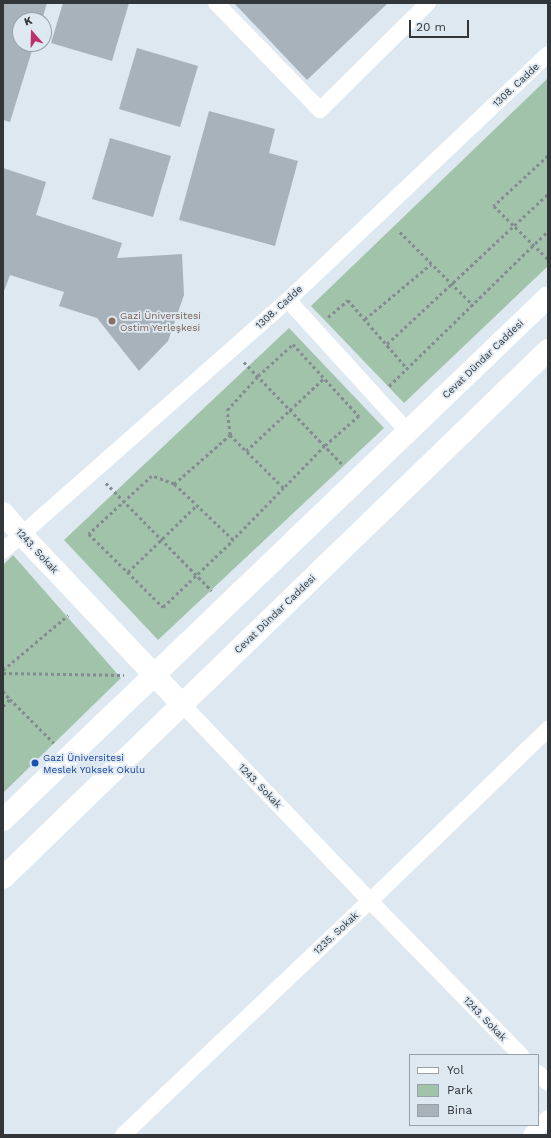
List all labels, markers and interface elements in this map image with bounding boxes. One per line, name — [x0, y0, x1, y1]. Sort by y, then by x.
north arrow — [12, 12, 52, 52]
scale bar — [411, 12, 471, 38]
text: K — [22, 14, 34, 29]
text: 20 m — [416, 20, 446, 34]
street label: 1308. Cadde — [490, 60, 542, 110]
street label: 1308. Cadde — [253, 283, 305, 331]
place label: Gazi Üniversitesi Ostim Yerleşkesi — [120, 309, 201, 332]
marker: Gazi Üniversitesi Ostim Yerleşkesi — [107, 316, 117, 326]
street label: Cevat Dündar Caddesi — [440, 317, 526, 401]
street label: 1243. Sokak — [13, 526, 61, 576]
street label: Cevat Dündar Caddesi — [232, 572, 318, 656]
place label: Gazi Üniversitesi Meslek Yüksek Okulu — [43, 751, 146, 774]
marker: Gazi Üniversitesi Meslek Yüksek Okulu — [30, 758, 40, 768]
street label: 1243. Sokak — [236, 761, 284, 811]
street label: 1235. Sokak — [311, 909, 361, 957]
street label: 1243. Sokak — [461, 994, 509, 1044]
legend — [409, 1054, 539, 1126]
text: Yol — [447, 1063, 464, 1077]
text: Park — [447, 1083, 473, 1097]
text: Bina — [447, 1103, 472, 1117]

